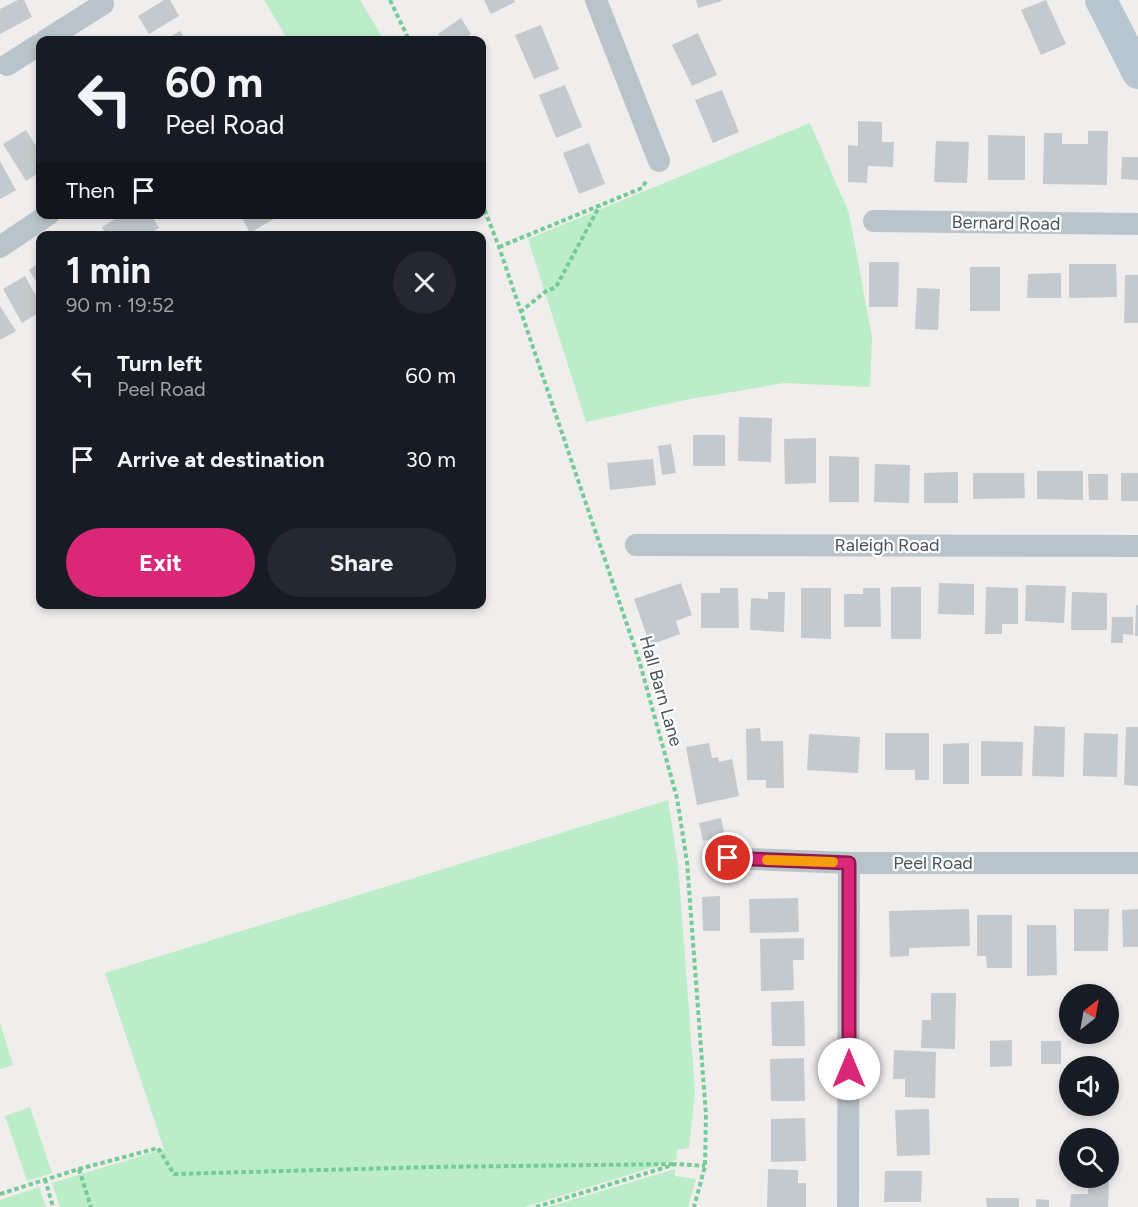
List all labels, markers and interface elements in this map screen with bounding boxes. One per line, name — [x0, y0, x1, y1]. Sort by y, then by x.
text: 60 m — [165, 57, 263, 108]
icon: left — [66, 60, 144, 138]
text: Peel Road — [165, 108, 285, 141]
icon: arrive — [127, 174, 160, 207]
text: Then — [66, 177, 115, 204]
street label: Bernard Road — [951, 211, 1061, 235]
text: 1 min — [66, 249, 151, 292]
button: close — [393, 251, 456, 314]
text: 90 m · 19:52 — [66, 293, 174, 317]
text: Turn left — [117, 350, 203, 377]
icon: left — [66, 359, 99, 392]
text: 60 m — [405, 362, 456, 389]
text: Peel Road — [117, 377, 206, 401]
icon: arrive — [66, 443, 99, 476]
text: Arrive at destination — [117, 446, 325, 473]
text: 30 m — [406, 446, 456, 473]
button: Exit — [66, 528, 255, 597]
button: Share — [267, 528, 456, 597]
street label: Raleigh Road — [835, 534, 939, 556]
street label: Hall Barn Lane — [635, 633, 687, 749]
pin — [702, 832, 753, 883]
icon: arrive — [711, 841, 744, 874]
street label: Peel Road — [893, 852, 973, 874]
north arrow — [1059, 984, 1119, 1044]
map controls — [1059, 984, 1119, 1188]
position arrow — [817, 1037, 881, 1101]
button: sound — [1059, 1056, 1119, 1116]
button: search — [1059, 1128, 1119, 1188]

